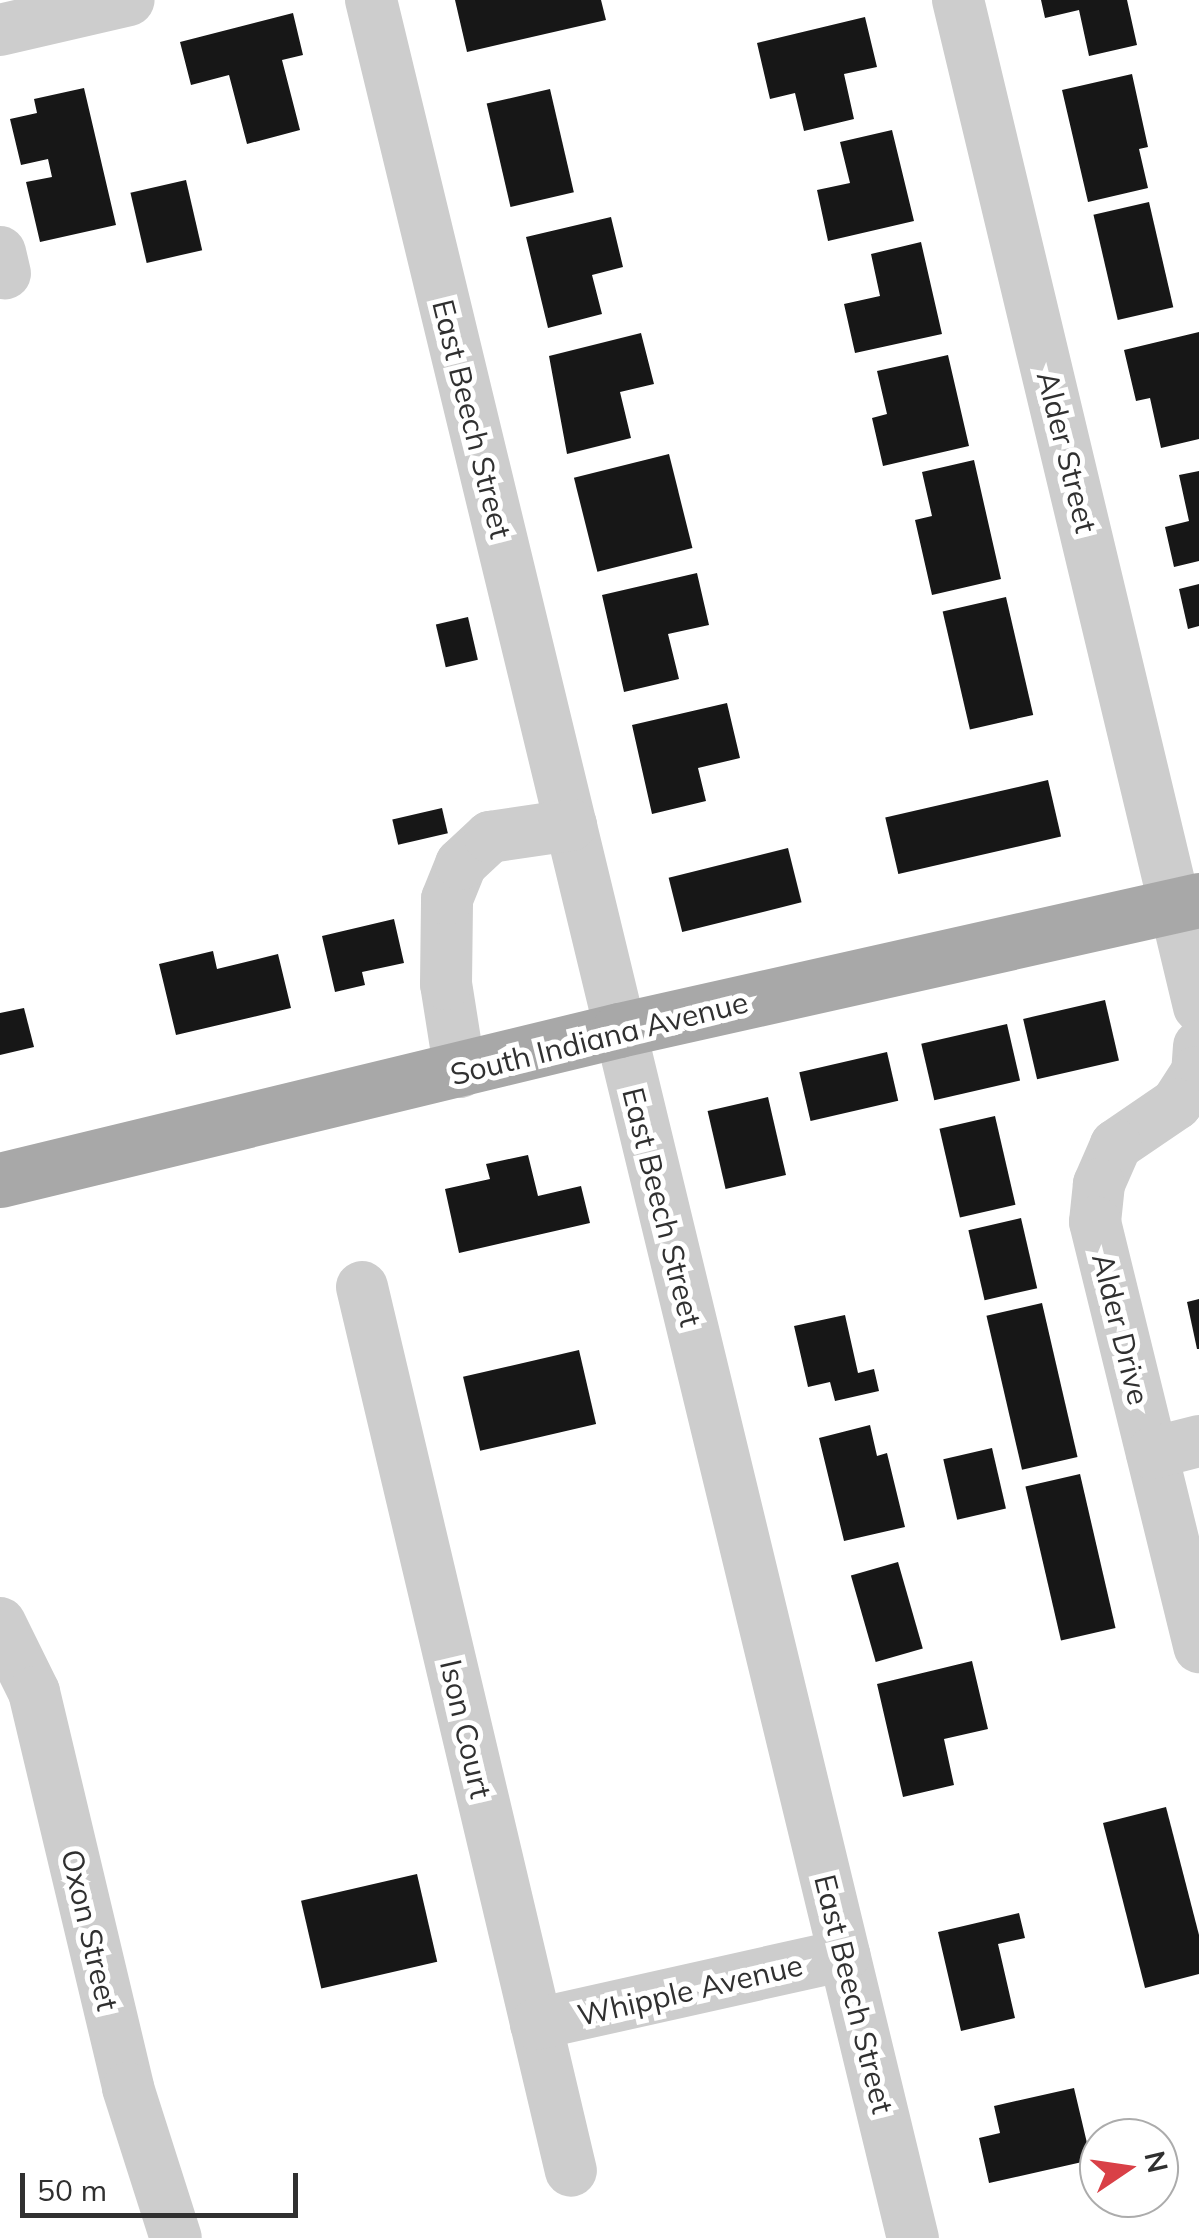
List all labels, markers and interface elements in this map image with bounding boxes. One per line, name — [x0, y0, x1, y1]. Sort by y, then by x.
street label: East Beech Street — [425, 296, 519, 542]
street label: Alder Street — [1030, 368, 1104, 536]
street label: South Indiana Avenue — [446, 984, 752, 1092]
street label: East Beech Street — [615, 1084, 709, 1330]
street label: Alder Drive — [1085, 1250, 1157, 1408]
street label: Ison Court — [433, 1656, 499, 1802]
street label: Oxon Street — [54, 1846, 126, 2014]
street label: East Beech Street — [807, 1871, 901, 2117]
street label: Whipple Avenue — [574, 1947, 806, 2033]
north arrow — [1079, 2118, 1179, 2218]
text: N — [1137, 2147, 1176, 2176]
scale bar — [25, 2153, 302, 2215]
text: 50 m — [37, 2171, 107, 2209]

